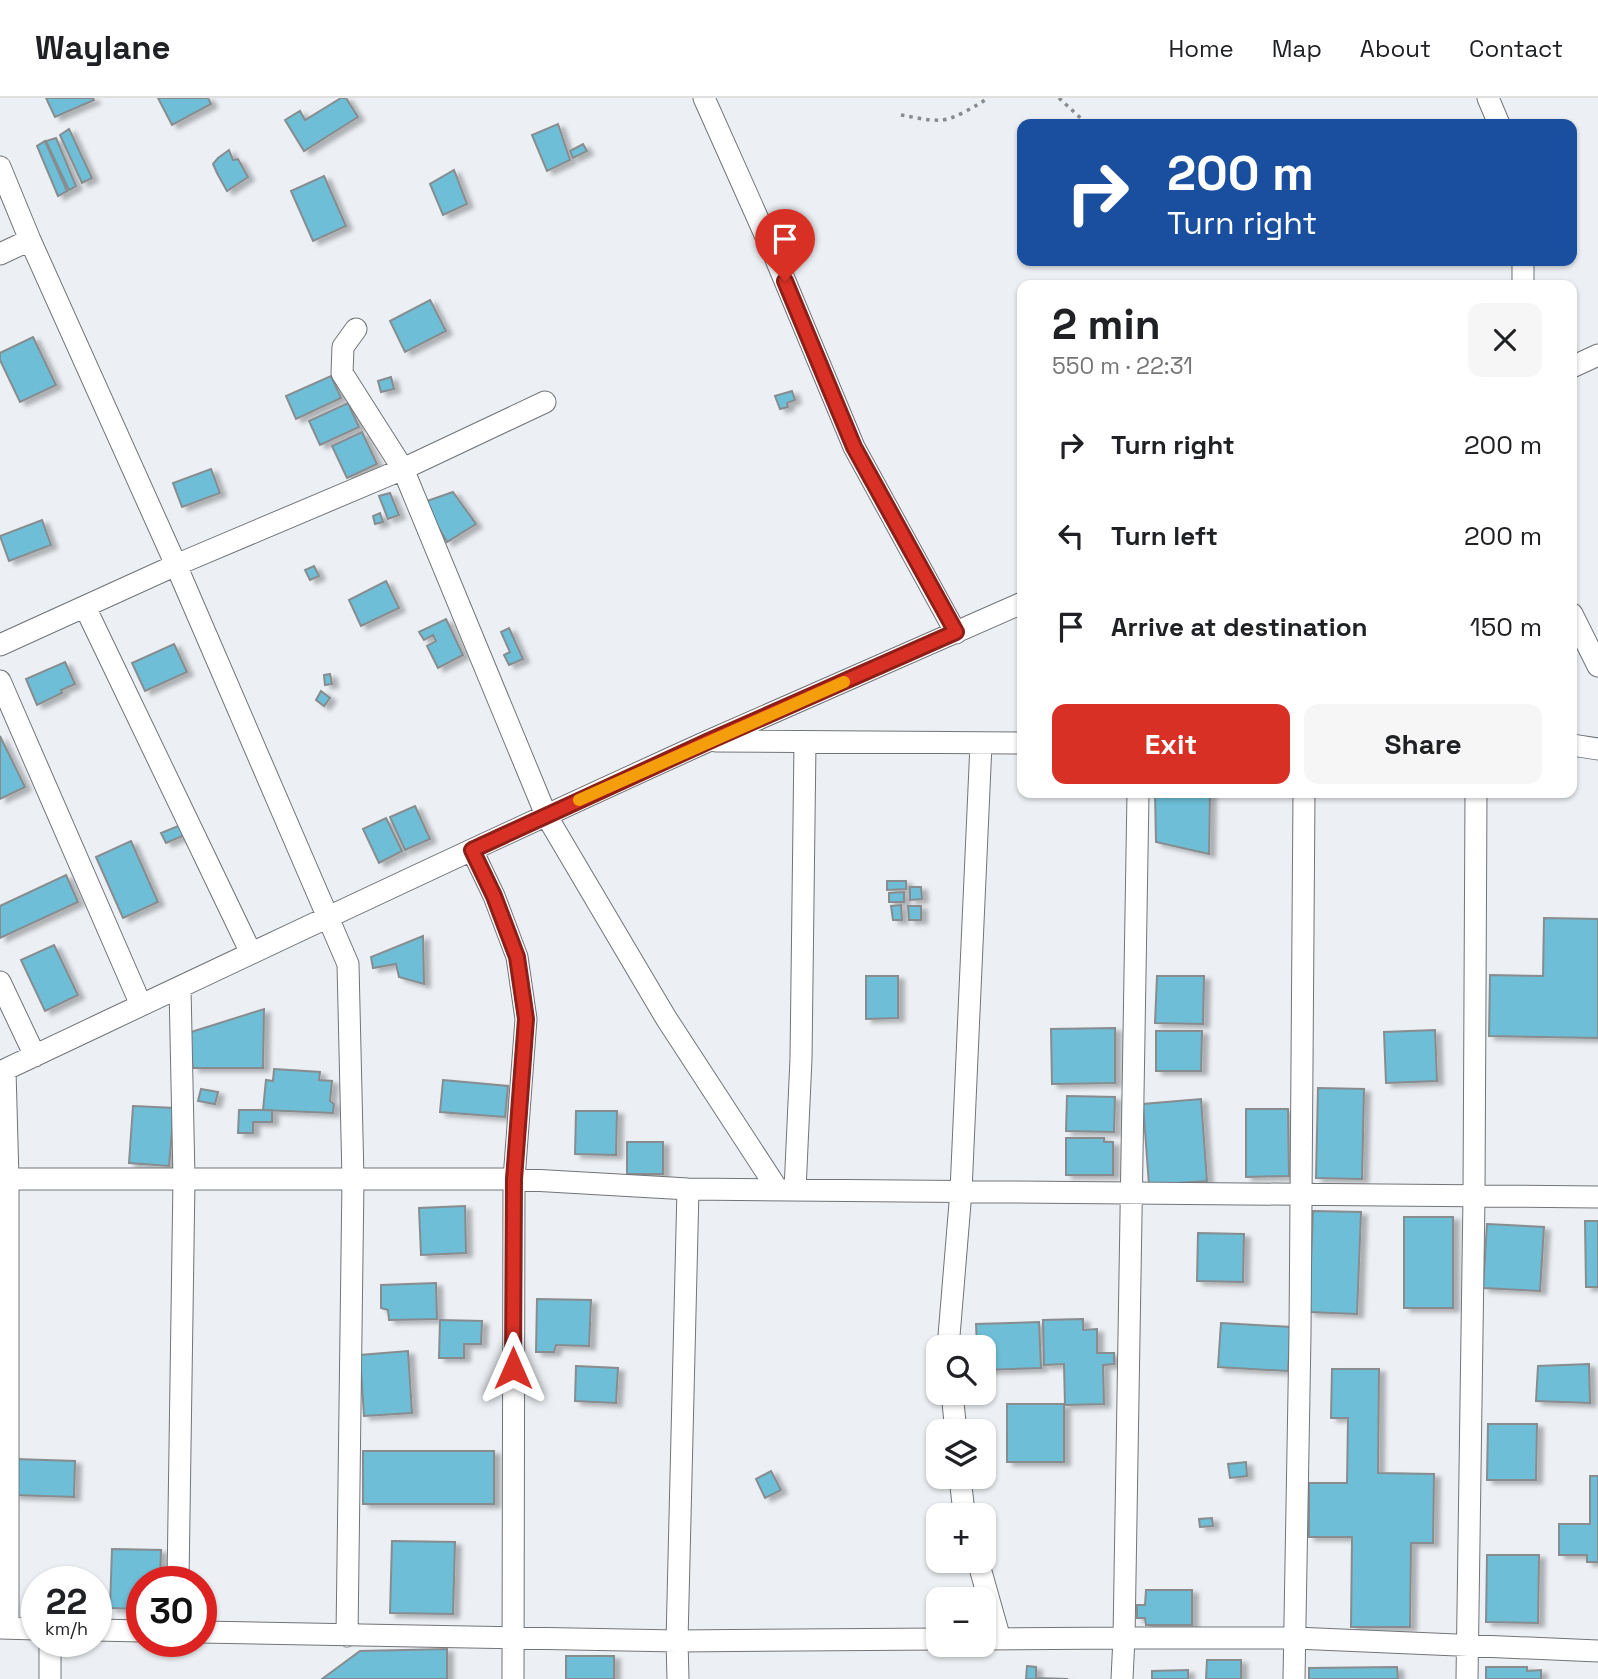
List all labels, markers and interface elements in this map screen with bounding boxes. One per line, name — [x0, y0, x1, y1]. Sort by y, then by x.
text: Waylane — [35, 27, 171, 69]
text: Home — [1168, 33, 1234, 64]
text: Map — [1272, 33, 1322, 64]
text: About — [1360, 33, 1431, 64]
text: Contact — [1469, 33, 1563, 64]
text: 200 m — [1167, 142, 1314, 204]
icon: right — [1052, 147, 1143, 238]
text: Turn right — [1167, 203, 1317, 243]
pin — [755, 209, 815, 281]
icon: arrive — [766, 220, 804, 258]
text: 2 min — [1052, 298, 1161, 351]
button: close — [1468, 303, 1542, 377]
text: 550 m · 22:31 — [1052, 351, 1193, 381]
icon: right — [1052, 426, 1090, 464]
text: Turn right — [1111, 428, 1235, 462]
text: 200 m — [1464, 428, 1542, 462]
icon: left — [1052, 517, 1090, 555]
text: Turn left — [1111, 519, 1218, 553]
text: 200 m — [1464, 519, 1542, 553]
icon: arrive — [1052, 608, 1090, 646]
text: Arrive at destination — [1111, 610, 1368, 644]
text: 150 m — [1470, 610, 1542, 644]
button: Exit — [1052, 704, 1290, 784]
button: Share — [1304, 704, 1542, 784]
position arrow — [476, 1331, 550, 1405]
map controls — [926, 1335, 996, 1657]
button: search — [926, 1335, 996, 1405]
button: layers — [926, 1419, 996, 1489]
button: + — [926, 1503, 996, 1573]
speed limit sign: 30 — [126, 1566, 217, 1657]
text: 22 — [46, 1580, 87, 1624]
button: − — [926, 1587, 996, 1657]
text: km/h — [45, 1617, 88, 1640]

